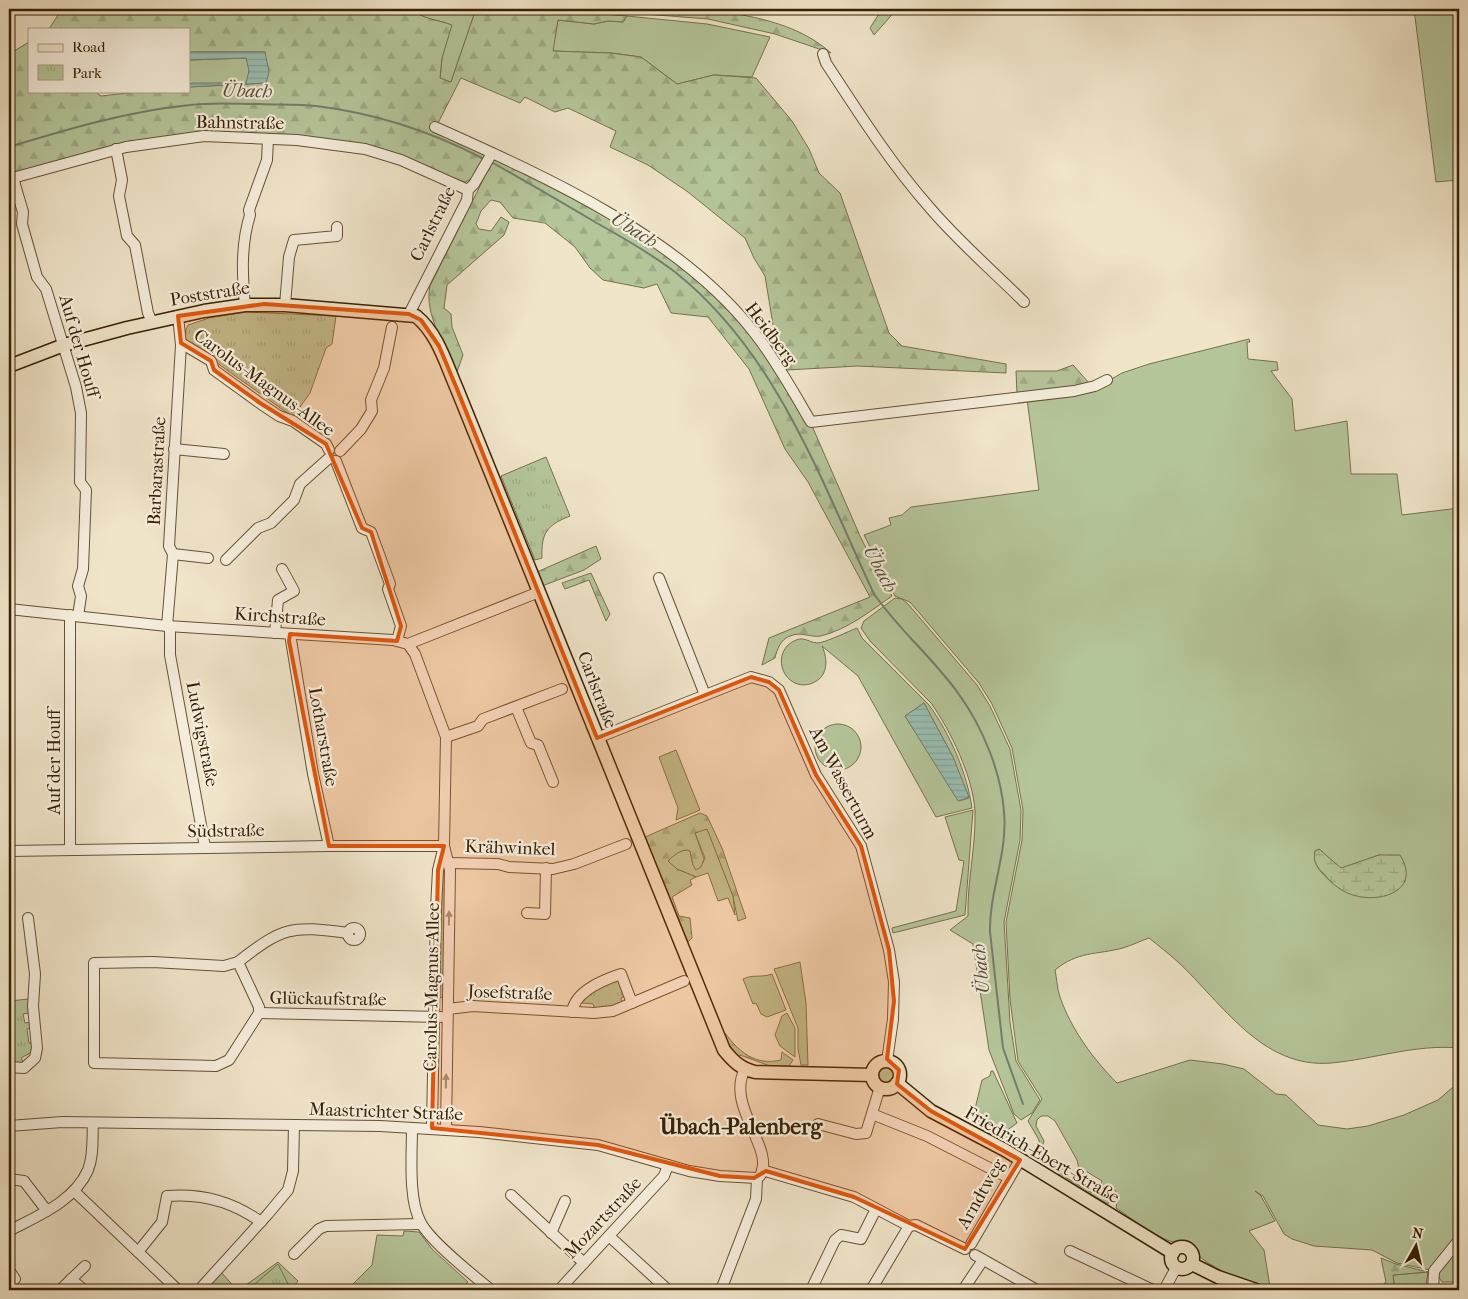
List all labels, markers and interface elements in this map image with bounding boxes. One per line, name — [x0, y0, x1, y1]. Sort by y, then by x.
legend — [28, 28, 190, 92]
text: Road — [72, 38, 106, 56]
text: Park — [72, 64, 102, 82]
water label: Übach — [222, 80, 273, 102]
street label: Bahnstraße — [196, 112, 284, 134]
street label: Carlstraße — [406, 183, 460, 265]
water label: Übach — [607, 208, 662, 253]
street label: Poststraße — [169, 277, 251, 311]
street label: Auf der Houff — [54, 291, 105, 404]
street label: Heidberg — [741, 298, 802, 370]
street label: Carolus-Magnus-Allee — [190, 325, 339, 441]
street label: Barbarastraße — [144, 416, 170, 526]
water label: Übach — [858, 542, 902, 597]
street label: Kirchstraße — [233, 603, 327, 631]
street label: Carlstraße — [573, 649, 621, 732]
street label: Ludwigstraße — [182, 680, 223, 788]
street label: Lotharstraße — [304, 686, 342, 788]
street label: Auf der Houff — [44, 705, 65, 816]
street label: Am Wasserturm — [804, 722, 881, 843]
street label: Südstraße — [187, 820, 265, 842]
street label: Krähwinkel — [464, 836, 556, 860]
street label: Carolus-Magnus-Allee — [420, 902, 444, 1072]
one-way arrow — [445, 910, 453, 926]
water label: Übach — [967, 942, 995, 995]
street label: Josefstraße — [465, 981, 553, 1005]
street label: Glückaufstraße — [269, 987, 387, 1011]
one-way arrow — [443, 1072, 451, 1088]
street label: Maastrichter Straße — [309, 1099, 463, 1125]
street label: Friedrich-Ebert-Straße — [961, 1102, 1123, 1208]
district label: Übach-Palenberg — [659, 1113, 824, 1140]
street label: Arndtweg — [952, 1155, 1010, 1234]
street label: Mozartstraße — [560, 1173, 646, 1263]
north arrow — [1390, 1222, 1440, 1272]
text: N — [1411, 1224, 1425, 1243]

